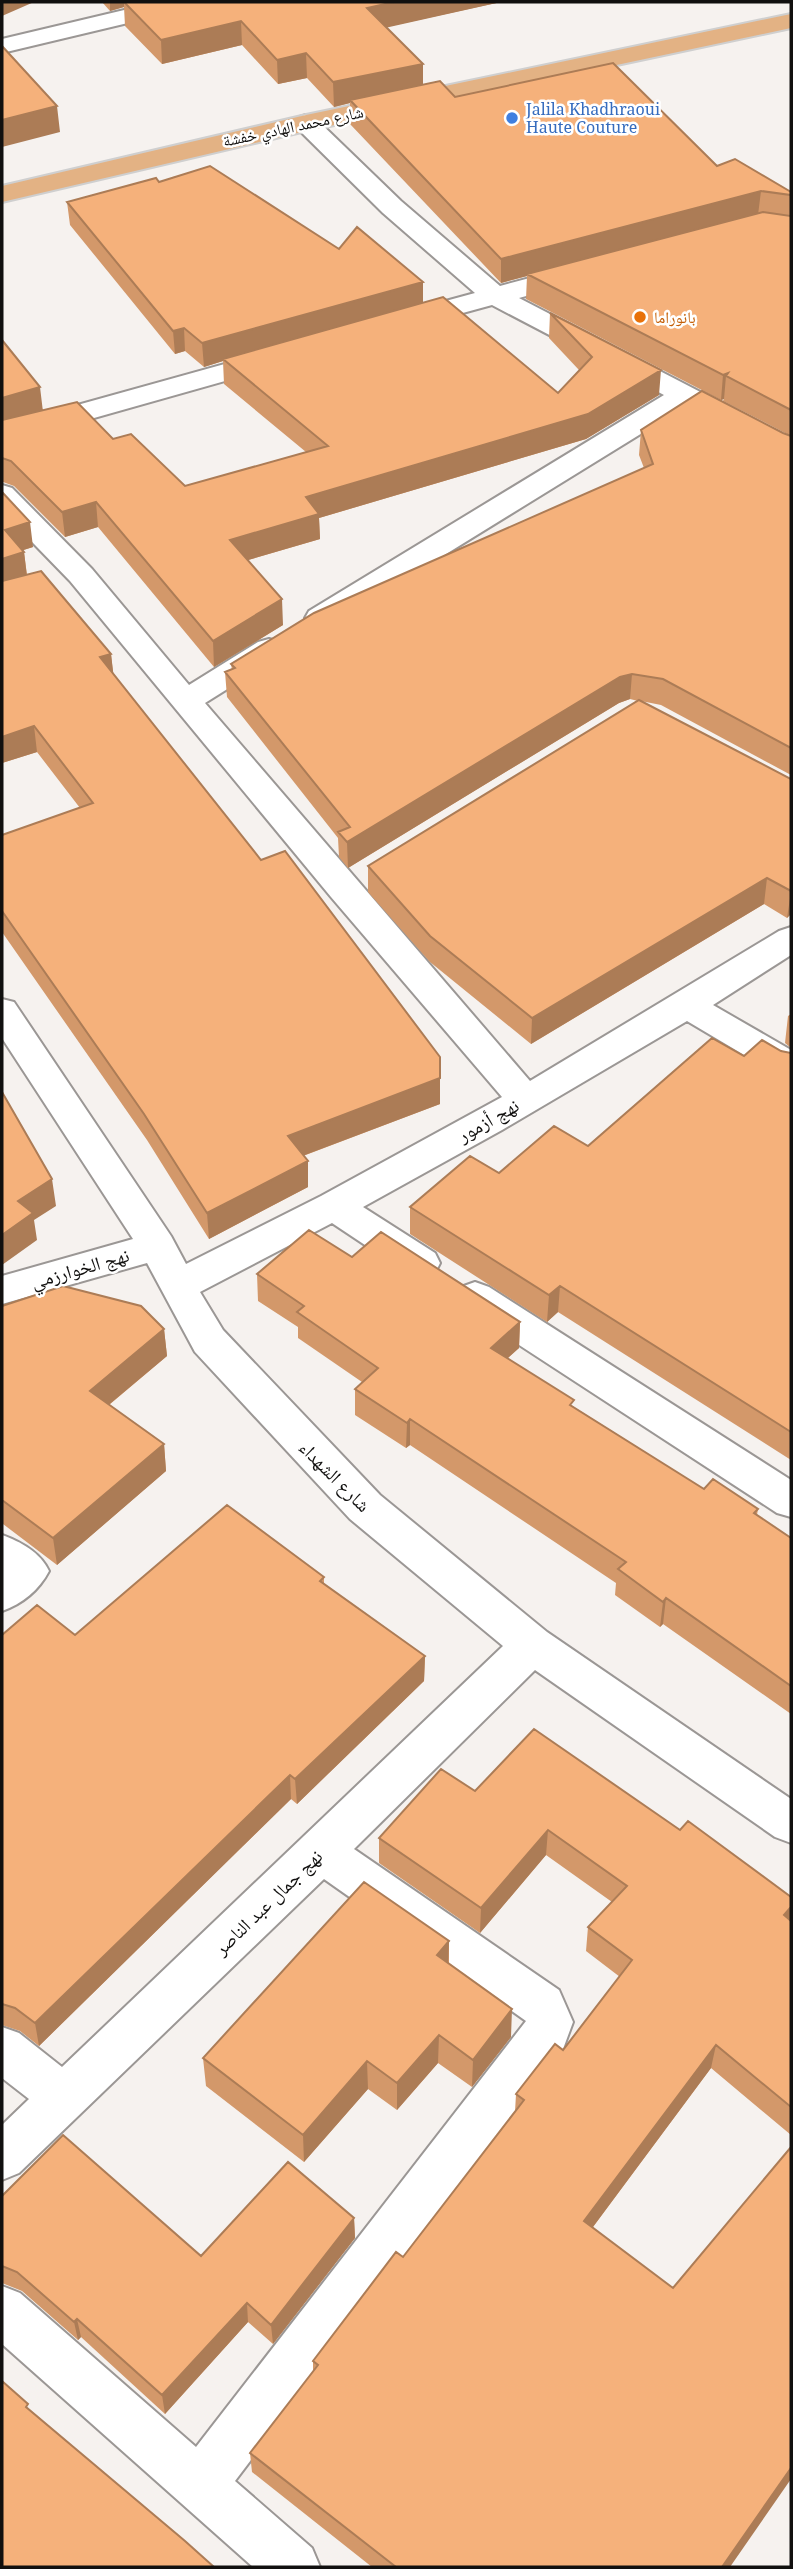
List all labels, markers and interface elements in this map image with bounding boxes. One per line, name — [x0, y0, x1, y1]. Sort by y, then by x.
place label: Jalila Khadhraoui Haute Couture — [525, 98, 660, 138]
street label: شارع محمد الهادي خفشة — [221, 100, 366, 154]
marker: Jalila Khadhraoui Haute Couture — [504, 110, 520, 126]
place label: بانوراما — [654, 306, 696, 328]
marker: بانوراما — [632, 309, 648, 325]
street label: نهج أزمور — [452, 1092, 523, 1148]
street label: نهج الخوارزمي — [28, 1242, 133, 1297]
street label: شارع الشهداء — [294, 1435, 376, 1517]
street label: نهج جمال عبد الناصر — [207, 1843, 328, 1961]

